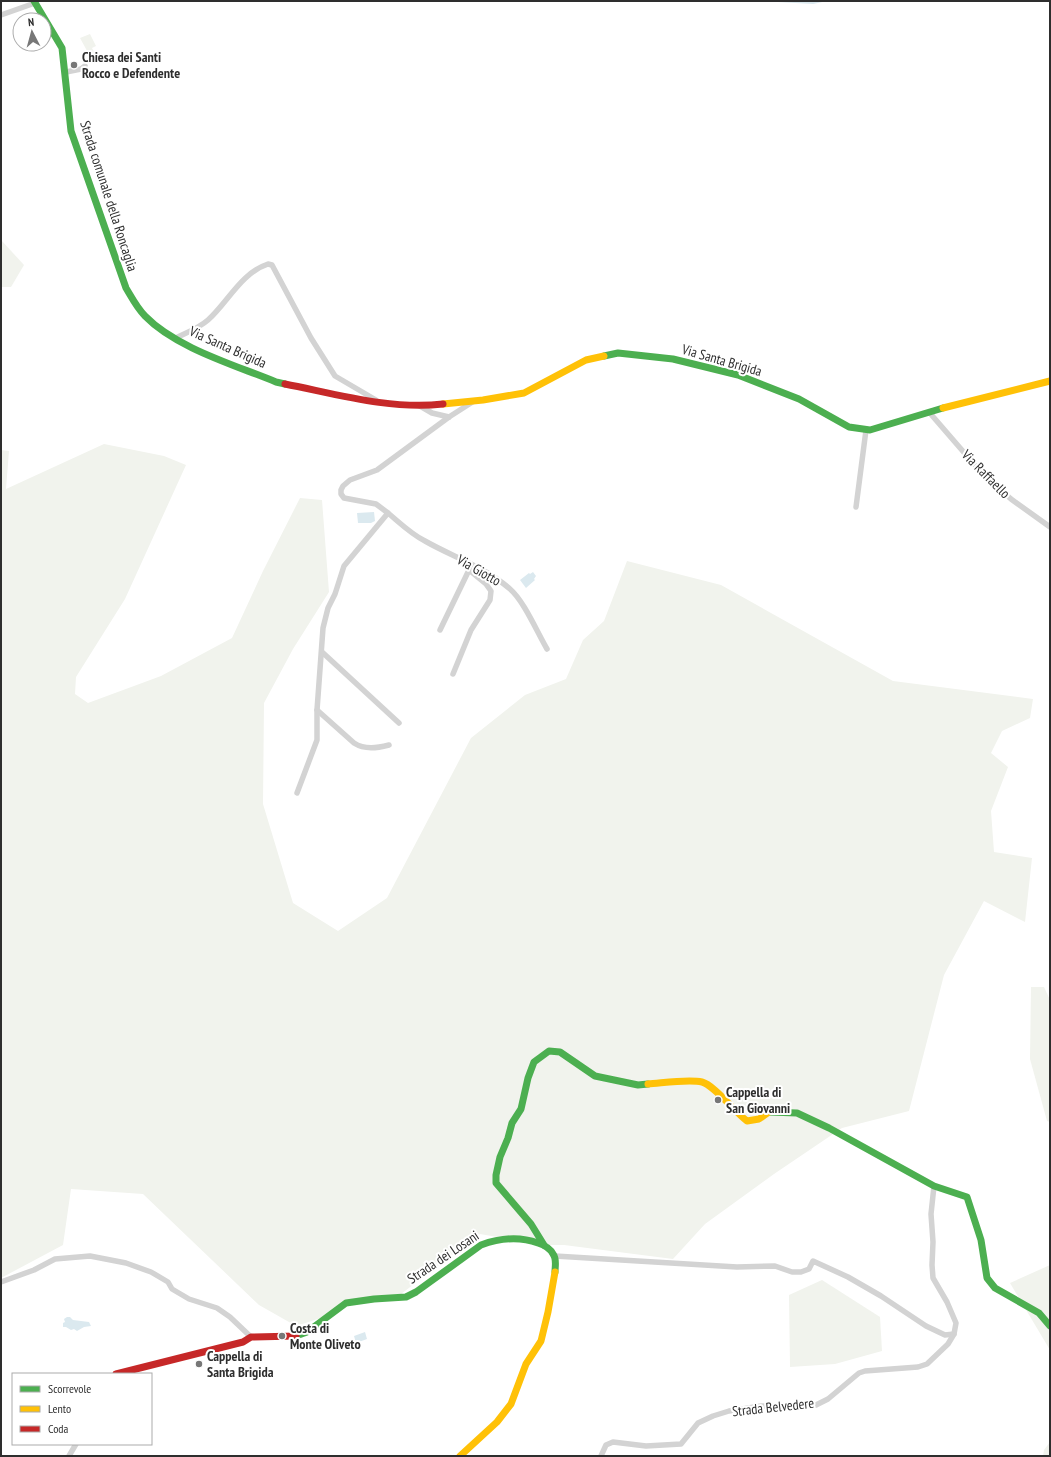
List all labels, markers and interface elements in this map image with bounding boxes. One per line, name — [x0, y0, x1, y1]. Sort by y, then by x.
north arrow — [12, 12, 52, 52]
text: N — [27, 15, 35, 29]
place label: Chiesa dei Santi Rocco e Defendente — [82, 48, 180, 82]
marker: Chiesa dei Santi Rocco e Defendente — [69, 60, 79, 70]
street label: Strada comunale della Roncaglia — [76, 118, 142, 274]
street label: Via Santa Brigida — [186, 322, 269, 372]
street label: Via Santa Brigida — [679, 340, 764, 380]
street label: Via Raffaello — [957, 445, 1014, 502]
street label: Via Giotto — [453, 550, 504, 590]
place label: Cappella di San Giovanni — [726, 1083, 790, 1117]
marker: Cappella di San Giovanni — [713, 1095, 723, 1105]
street label: Strada dei Losani — [404, 1226, 482, 1288]
place label: Costa di Monte Oliveto — [290, 1319, 361, 1353]
marker: Costa di Monte Oliveto — [277, 1331, 287, 1341]
place label: Cappella di Santa Brigida — [207, 1347, 274, 1381]
marker: Cappella di Santa Brigida — [194, 1359, 204, 1369]
legend — [12, 1373, 152, 1445]
text: Scorrevole — [48, 1381, 91, 1396]
street label: Strada Belvedere — [731, 1394, 815, 1420]
text: Lento — [48, 1401, 71, 1416]
text: Coda — [48, 1421, 69, 1436]

